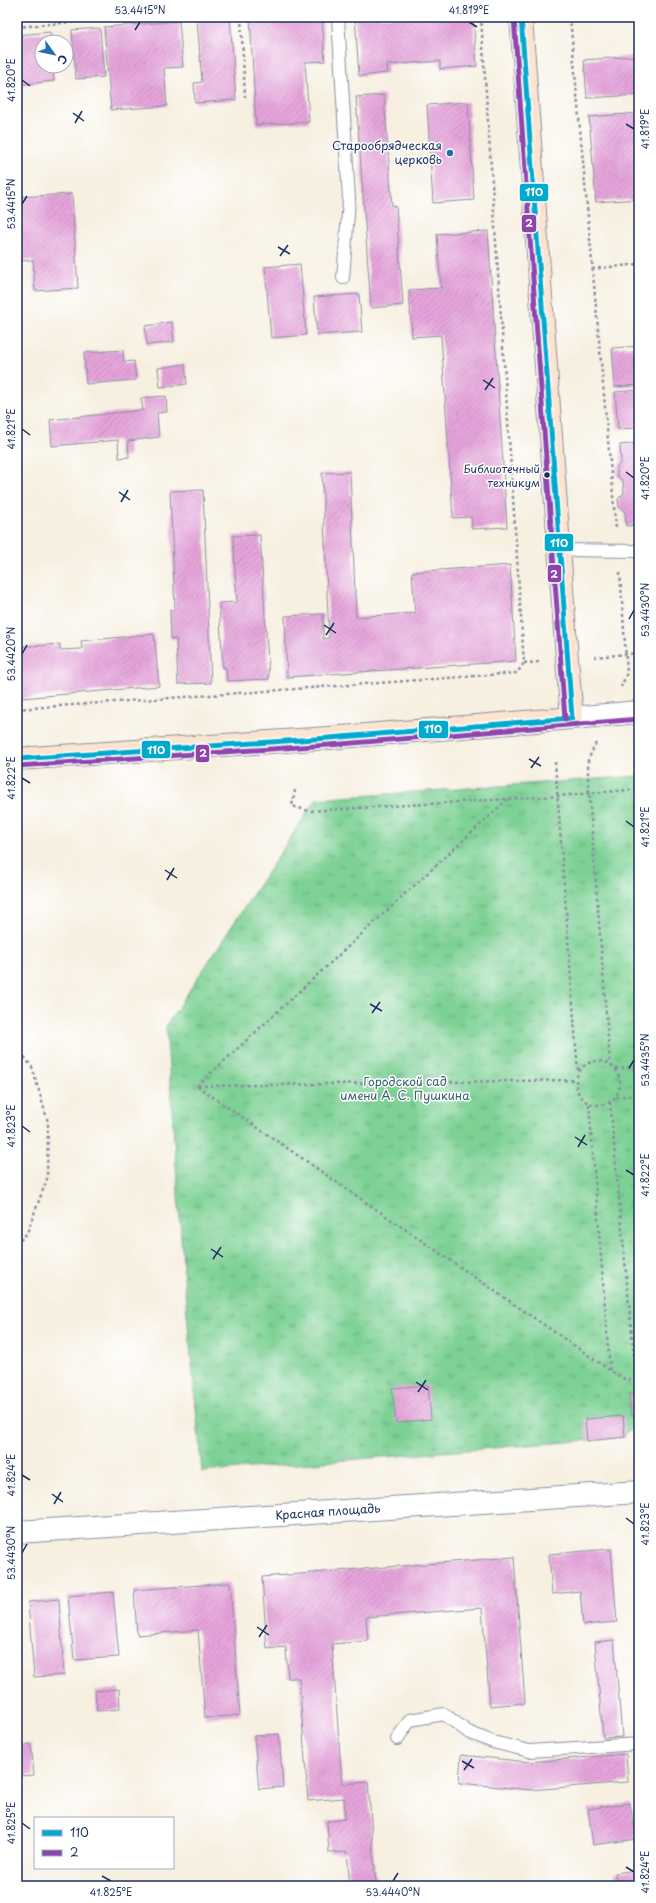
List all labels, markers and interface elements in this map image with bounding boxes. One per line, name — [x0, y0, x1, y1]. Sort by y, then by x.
text: 53.4415°N — [114, 2, 166, 17]
text: 41.819°E — [449, 2, 489, 17]
north arrow — [34, 34, 74, 74]
text: С — [53, 52, 72, 68]
text: 41.820°E — [3, 58, 18, 102]
text: 41.819°E — [637, 109, 652, 149]
place label: Старообрядческая церковь — [332, 136, 442, 168]
marker: Старообрядческая церковь — [445, 148, 455, 158]
text: 53.4415°N — [3, 178, 18, 230]
line badge: 110 — [519, 183, 549, 202]
text: 110 — [525, 183, 543, 200]
line badge: 2 — [521, 214, 537, 233]
text: 2 — [525, 214, 533, 231]
text: 41.821°E — [3, 408, 18, 450]
text: 41.820°E — [637, 456, 652, 500]
place label: Библиотечный техникум — [463, 460, 540, 491]
marker: Библиотечный техникум — [542, 470, 552, 480]
line badge: 110 — [544, 533, 574, 552]
text: 110 — [550, 534, 568, 551]
line badge: 2 — [547, 564, 562, 583]
text: 2 — [550, 565, 558, 582]
text: 53.4430°N — [637, 583, 652, 637]
text: 53.4420°N — [3, 626, 18, 681]
line badge: 110 — [418, 720, 449, 739]
text: 110 — [424, 720, 442, 737]
line badge: 110 — [141, 740, 171, 759]
text: 110 — [147, 741, 165, 758]
line badge: 2 — [195, 744, 210, 763]
text: 2 — [199, 744, 207, 761]
text: 41.822°E — [3, 756, 18, 800]
text: 41.821°E — [637, 806, 652, 848]
text: 53.4435°N — [637, 1033, 652, 1087]
park label: Городской сад имени А. С. Пушкина — [340, 1072, 470, 1104]
text: 41.823°E — [3, 1105, 18, 1147]
text: 41.822°E — [637, 1153, 652, 1197]
text: 41.824°E — [3, 1454, 18, 1496]
street label: Красная площадь — [275, 1498, 381, 1524]
text: 41.823°E — [637, 1503, 652, 1545]
text: 53.4430°N — [3, 1526, 18, 1580]
text: 41.825°E — [3, 1802, 18, 1844]
legend — [34, 1817, 174, 1869]
text: 110 — [70, 1823, 89, 1841]
text: 2 — [70, 1843, 79, 1861]
text: 41.824°E — [637, 1851, 652, 1893]
text: 41.825°E — [90, 1884, 132, 1899]
text: 53.4440°N — [366, 1884, 421, 1899]

